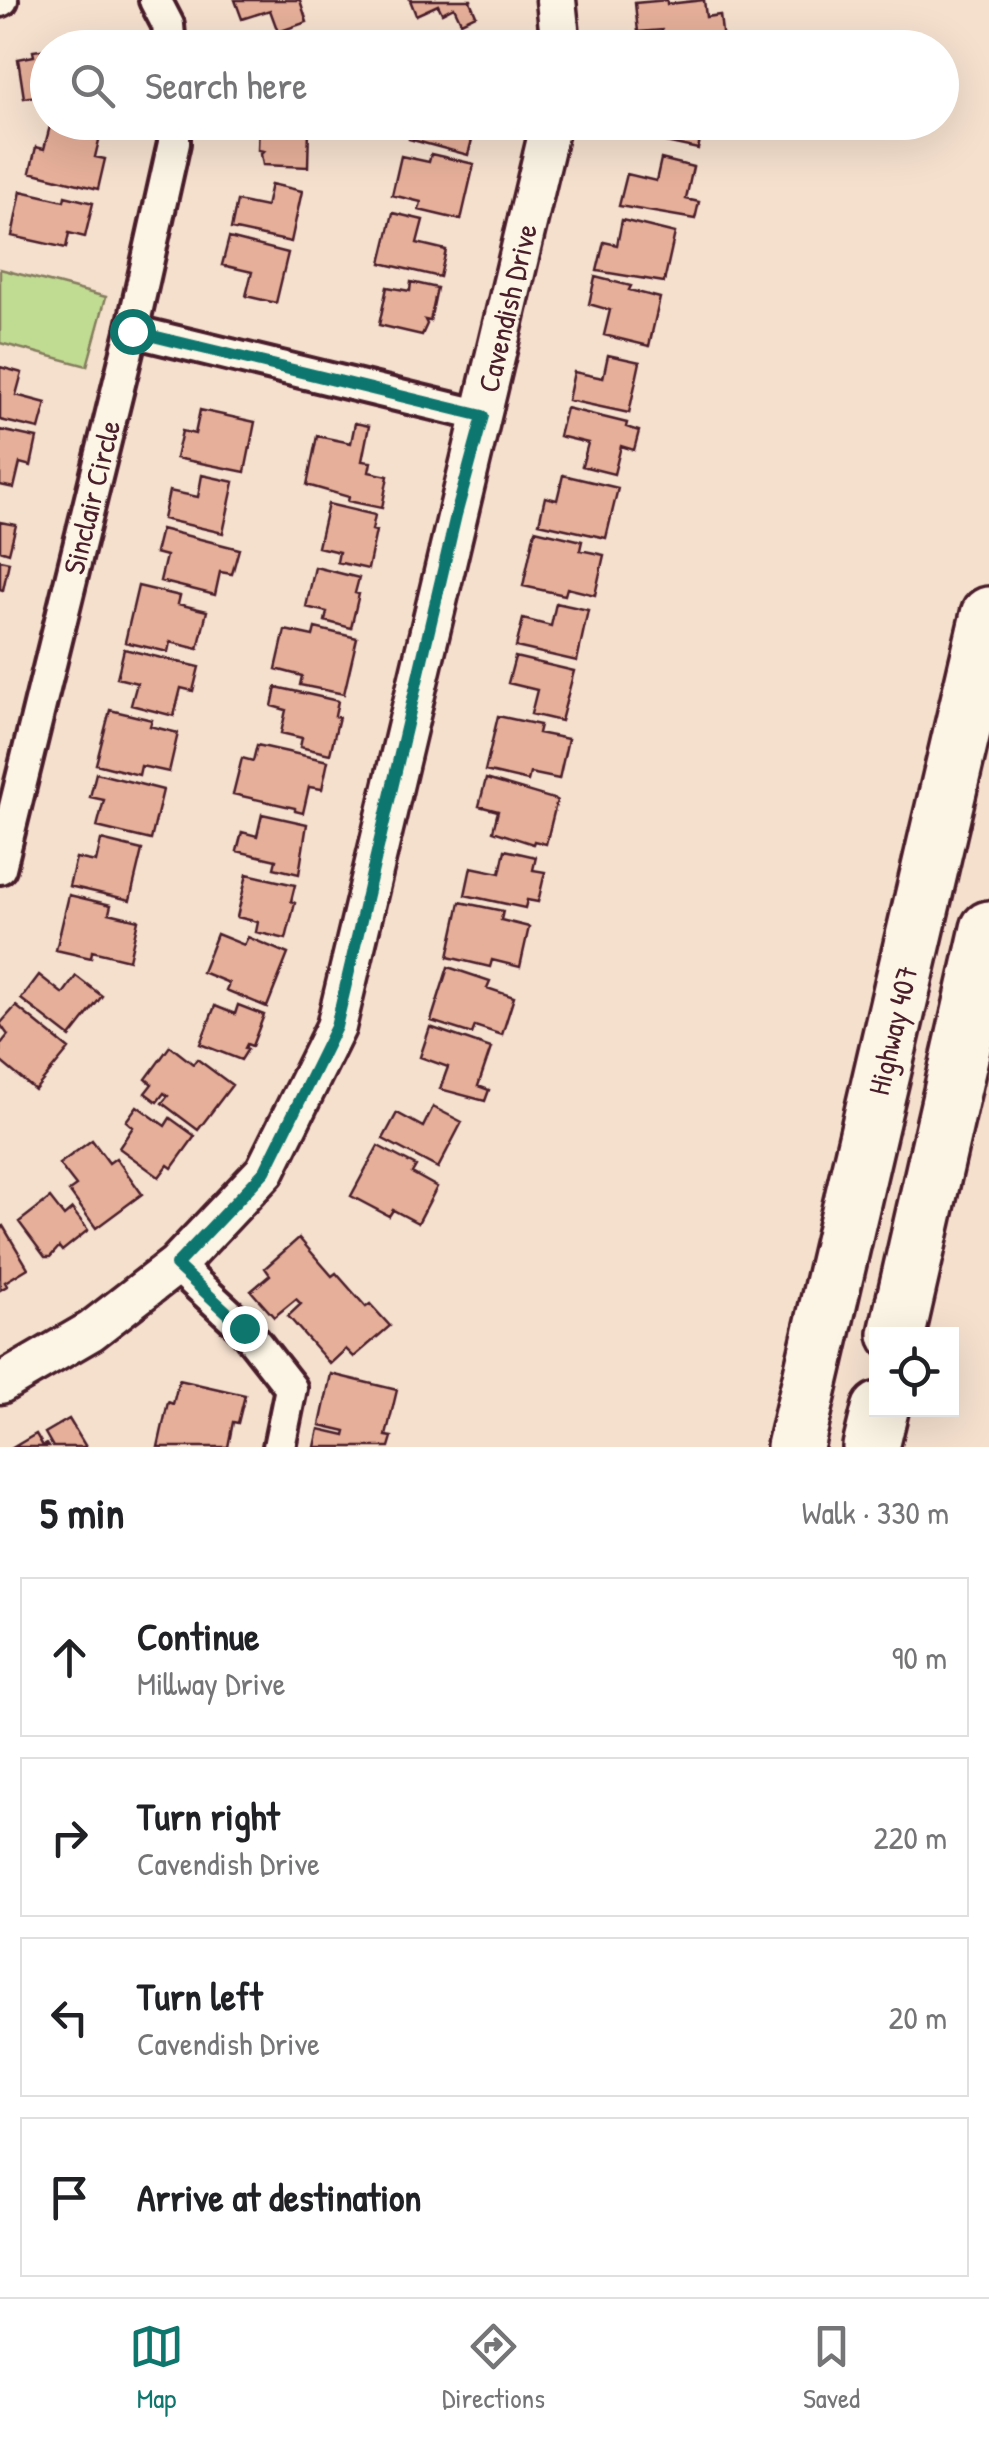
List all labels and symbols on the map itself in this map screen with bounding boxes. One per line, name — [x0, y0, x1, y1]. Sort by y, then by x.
street label: Cavendish Drive — [468, 220, 546, 396]
route start — [110, 309, 156, 355]
street label: Sinclair Circle — [53, 416, 129, 578]
street label: Highway 407 — [858, 962, 927, 1099]
route end — [222, 1306, 268, 1352]

